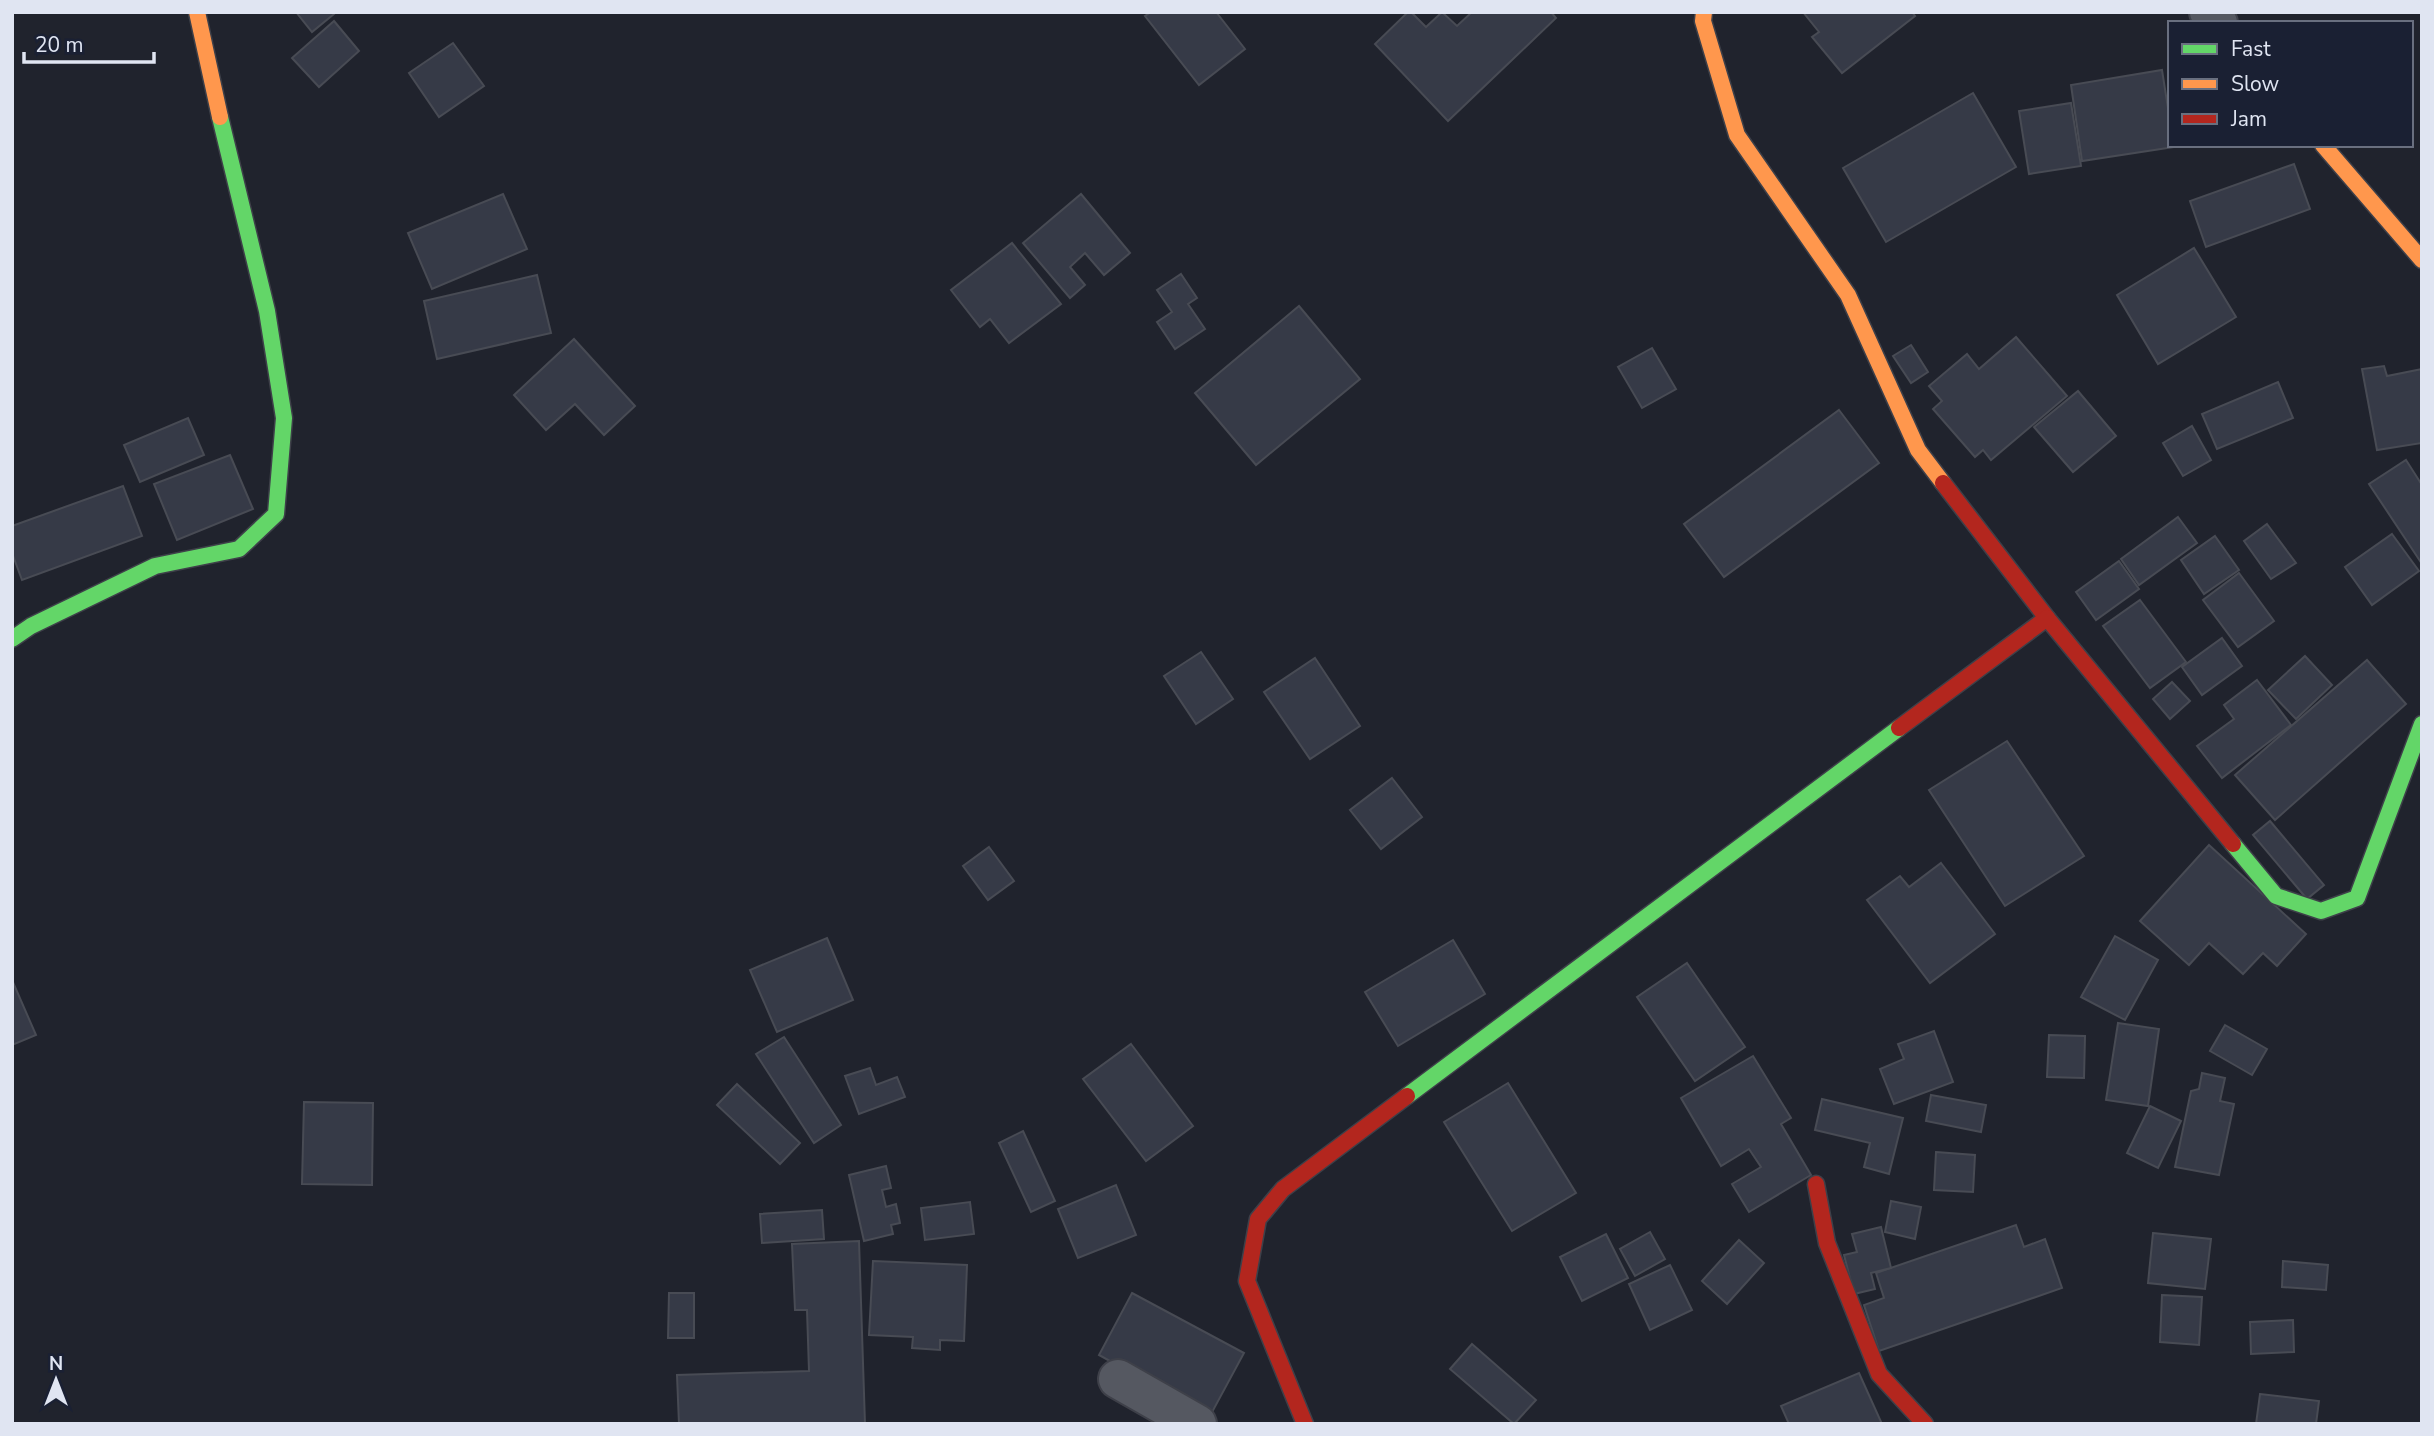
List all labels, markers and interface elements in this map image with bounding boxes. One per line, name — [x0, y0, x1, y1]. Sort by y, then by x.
scale bar — [24, 21, 154, 65]
legend — [2168, 21, 2413, 147]
text: 20 m — [35, 31, 84, 59]
text: Fast — [2231, 35, 2271, 63]
text: Slow — [2231, 70, 2280, 98]
text: Jam — [2230, 105, 2267, 133]
north arrow — [21, 1345, 91, 1415]
text: N — [49, 1351, 63, 1377]

